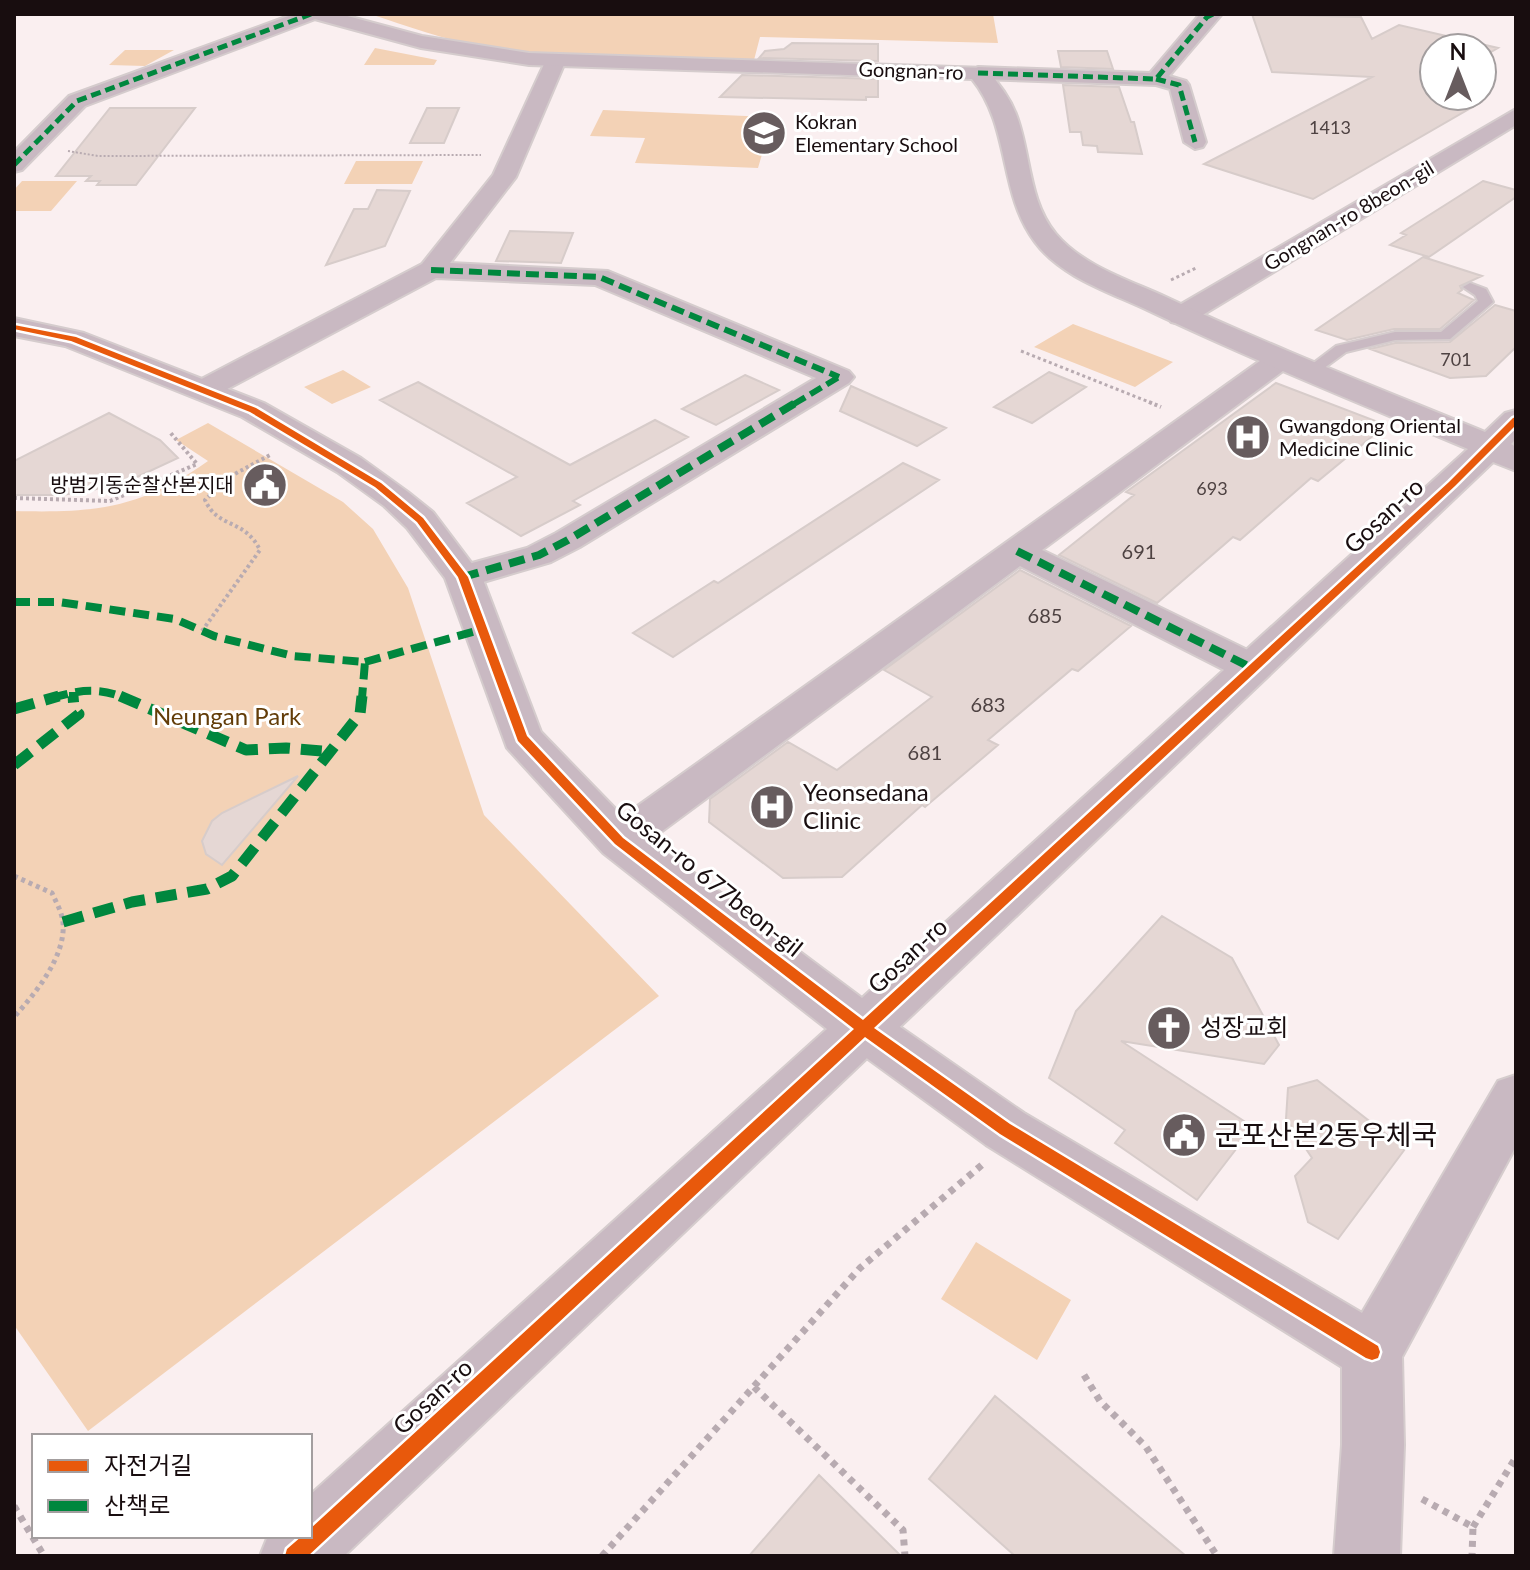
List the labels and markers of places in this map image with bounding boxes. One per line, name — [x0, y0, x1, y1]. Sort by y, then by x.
school or university icon: Kokran Elementary School — [740, 109, 788, 157]
place label: Kokran Elementary School — [795, 109, 958, 156]
hospital icon: Gwangdong Oriental Medicine Clinic — [1224, 413, 1272, 461]
place label: Gwangdong Oriental Medicine Clinic — [1279, 413, 1461, 460]
public building icon: 방범기동순찰산본지대 — [241, 461, 289, 509]
place label: 방범기동순찰산본지대 — [50, 472, 234, 496]
place label: Yeonsedana Clinic — [803, 777, 929, 834]
hospital icon: Yeonsedana Clinic — [748, 783, 796, 831]
church icon: 성장교회 — [1145, 1004, 1193, 1052]
place label: 성장교회 — [1200, 1012, 1288, 1041]
public building icon: 군포산본2동우체국 — [1160, 1111, 1208, 1159]
place label: 군포산본2동우체국 — [1215, 1117, 1437, 1151]

